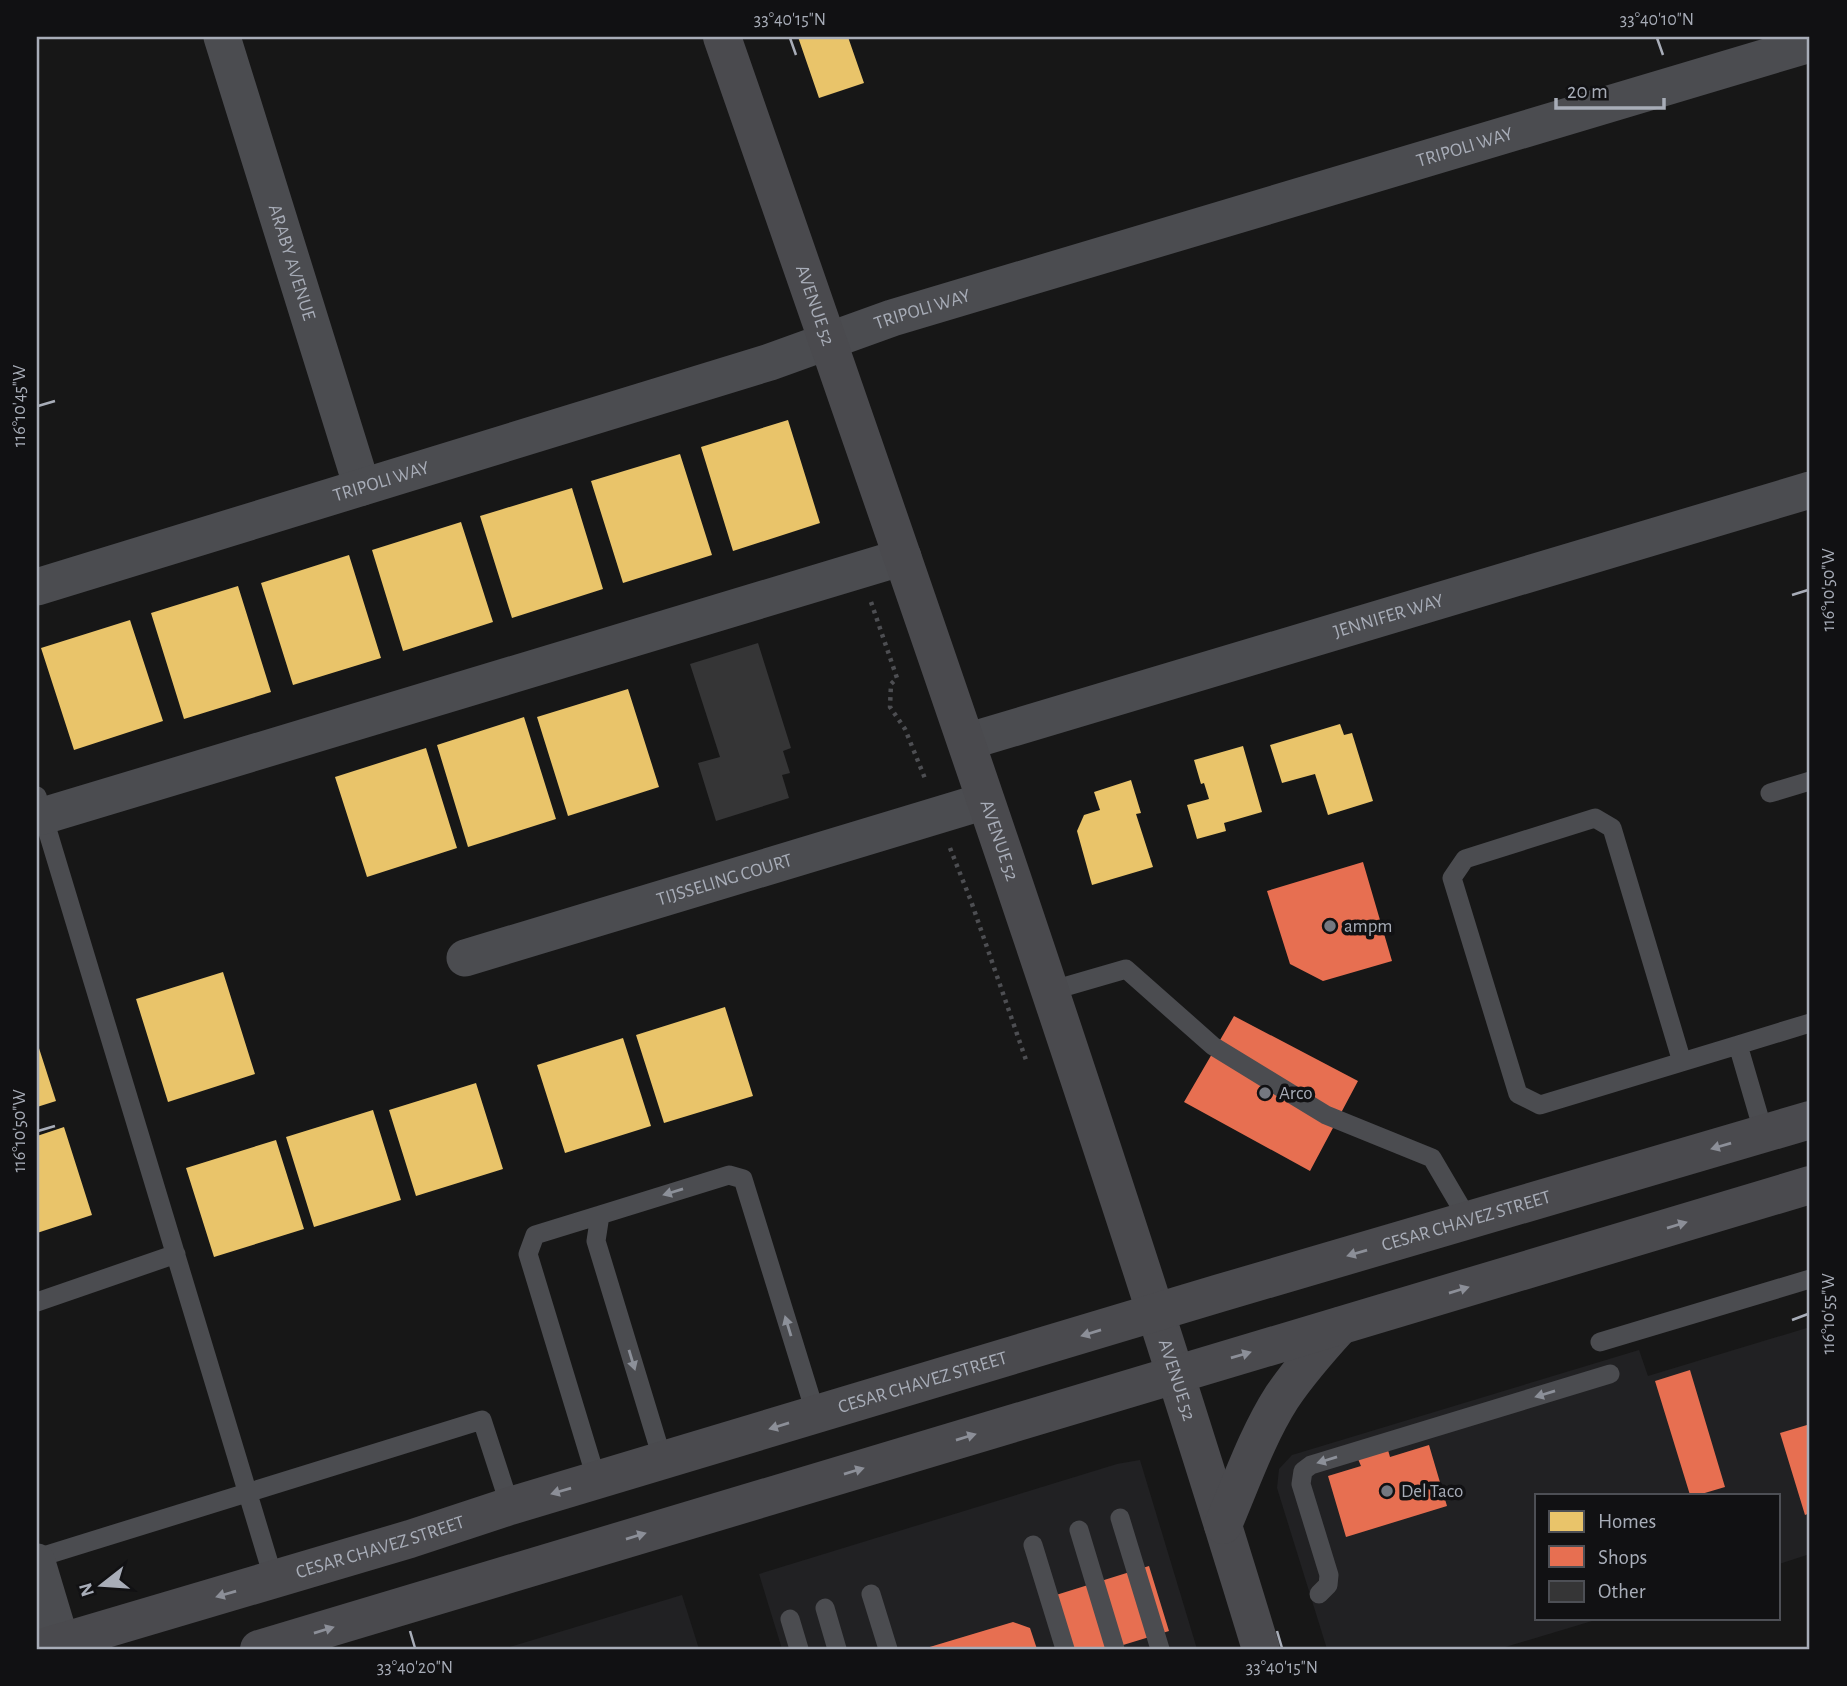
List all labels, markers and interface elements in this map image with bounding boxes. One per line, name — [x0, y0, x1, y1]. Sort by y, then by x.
text: 33°40'15"N — [754, 11, 826, 29]
text: 33°40'10"N — [1620, 11, 1694, 29]
scale bar — [1556, 66, 1665, 110]
text: 20 m — [1567, 81, 1608, 102]
street label: TRIPOLI WAY — [1414, 124, 1515, 170]
street label: ARABY AVENUE — [265, 202, 319, 323]
street label: AVENUE 52 — [792, 262, 838, 348]
street label: TRIPOLI WAY — [872, 286, 973, 333]
text: 116°10'45"W — [11, 365, 29, 447]
street label: TRIPOLI WAY — [331, 458, 432, 505]
text: 116°10'50"W — [1820, 548, 1838, 632]
street label: JENNIFER WAY — [1331, 590, 1446, 641]
street label: AVENUE 52 — [977, 797, 1022, 884]
street label: TIJSSELING COURT — [654, 850, 794, 909]
place label: ampm — [1344, 917, 1392, 936]
marker: ampm — [1322, 918, 1338, 934]
place label: Arco — [1279, 1084, 1313, 1103]
marker: Arco — [1257, 1085, 1273, 1101]
text: 116°10'50"W — [11, 1089, 29, 1173]
one-way arrow — [1711, 1142, 1732, 1152]
one-way arrow — [662, 1187, 683, 1198]
street label: CESAR CHAVEZ STREET — [1379, 1187, 1553, 1255]
one-way arrow — [1667, 1219, 1688, 1229]
one-way arrow — [1346, 1249, 1367, 1259]
text: 116°10'55"W — [1820, 1273, 1838, 1355]
one-way arrow — [1449, 1284, 1470, 1294]
one-way arrow — [783, 1315, 793, 1336]
one-way arrow — [1080, 1328, 1101, 1338]
street label: AVENUE 52 — [1155, 1337, 1199, 1423]
street label: CESAR CHAVEZ STREET — [836, 1348, 1009, 1417]
one-way arrow — [628, 1350, 638, 1371]
one-way arrow — [1231, 1350, 1252, 1360]
one-way arrow — [1534, 1389, 1555, 1399]
one-way arrow — [769, 1421, 790, 1431]
one-way arrow — [955, 1432, 976, 1442]
one-way arrow — [1317, 1456, 1338, 1466]
one-way arrow — [844, 1465, 865, 1475]
place label: Del Taco — [1401, 1482, 1463, 1501]
marker: Del Taco — [1379, 1483, 1395, 1499]
one-way arrow — [550, 1486, 572, 1497]
legend — [1535, 1494, 1780, 1620]
text: Homes — [1598, 1511, 1656, 1532]
street label: CESAR CHAVEZ STREET — [294, 1512, 467, 1582]
one-way arrow — [626, 1530, 647, 1540]
text: Shops — [1598, 1547, 1647, 1568]
north arrow — [66, 1550, 136, 1620]
text: N — [76, 1580, 98, 1599]
text: Other — [1598, 1581, 1646, 1602]
one-way arrow — [215, 1589, 236, 1599]
one-way arrow — [314, 1624, 335, 1634]
text: 33°40'20"N — [377, 1659, 453, 1677]
text: 33°40'15"N — [1246, 1659, 1318, 1677]

